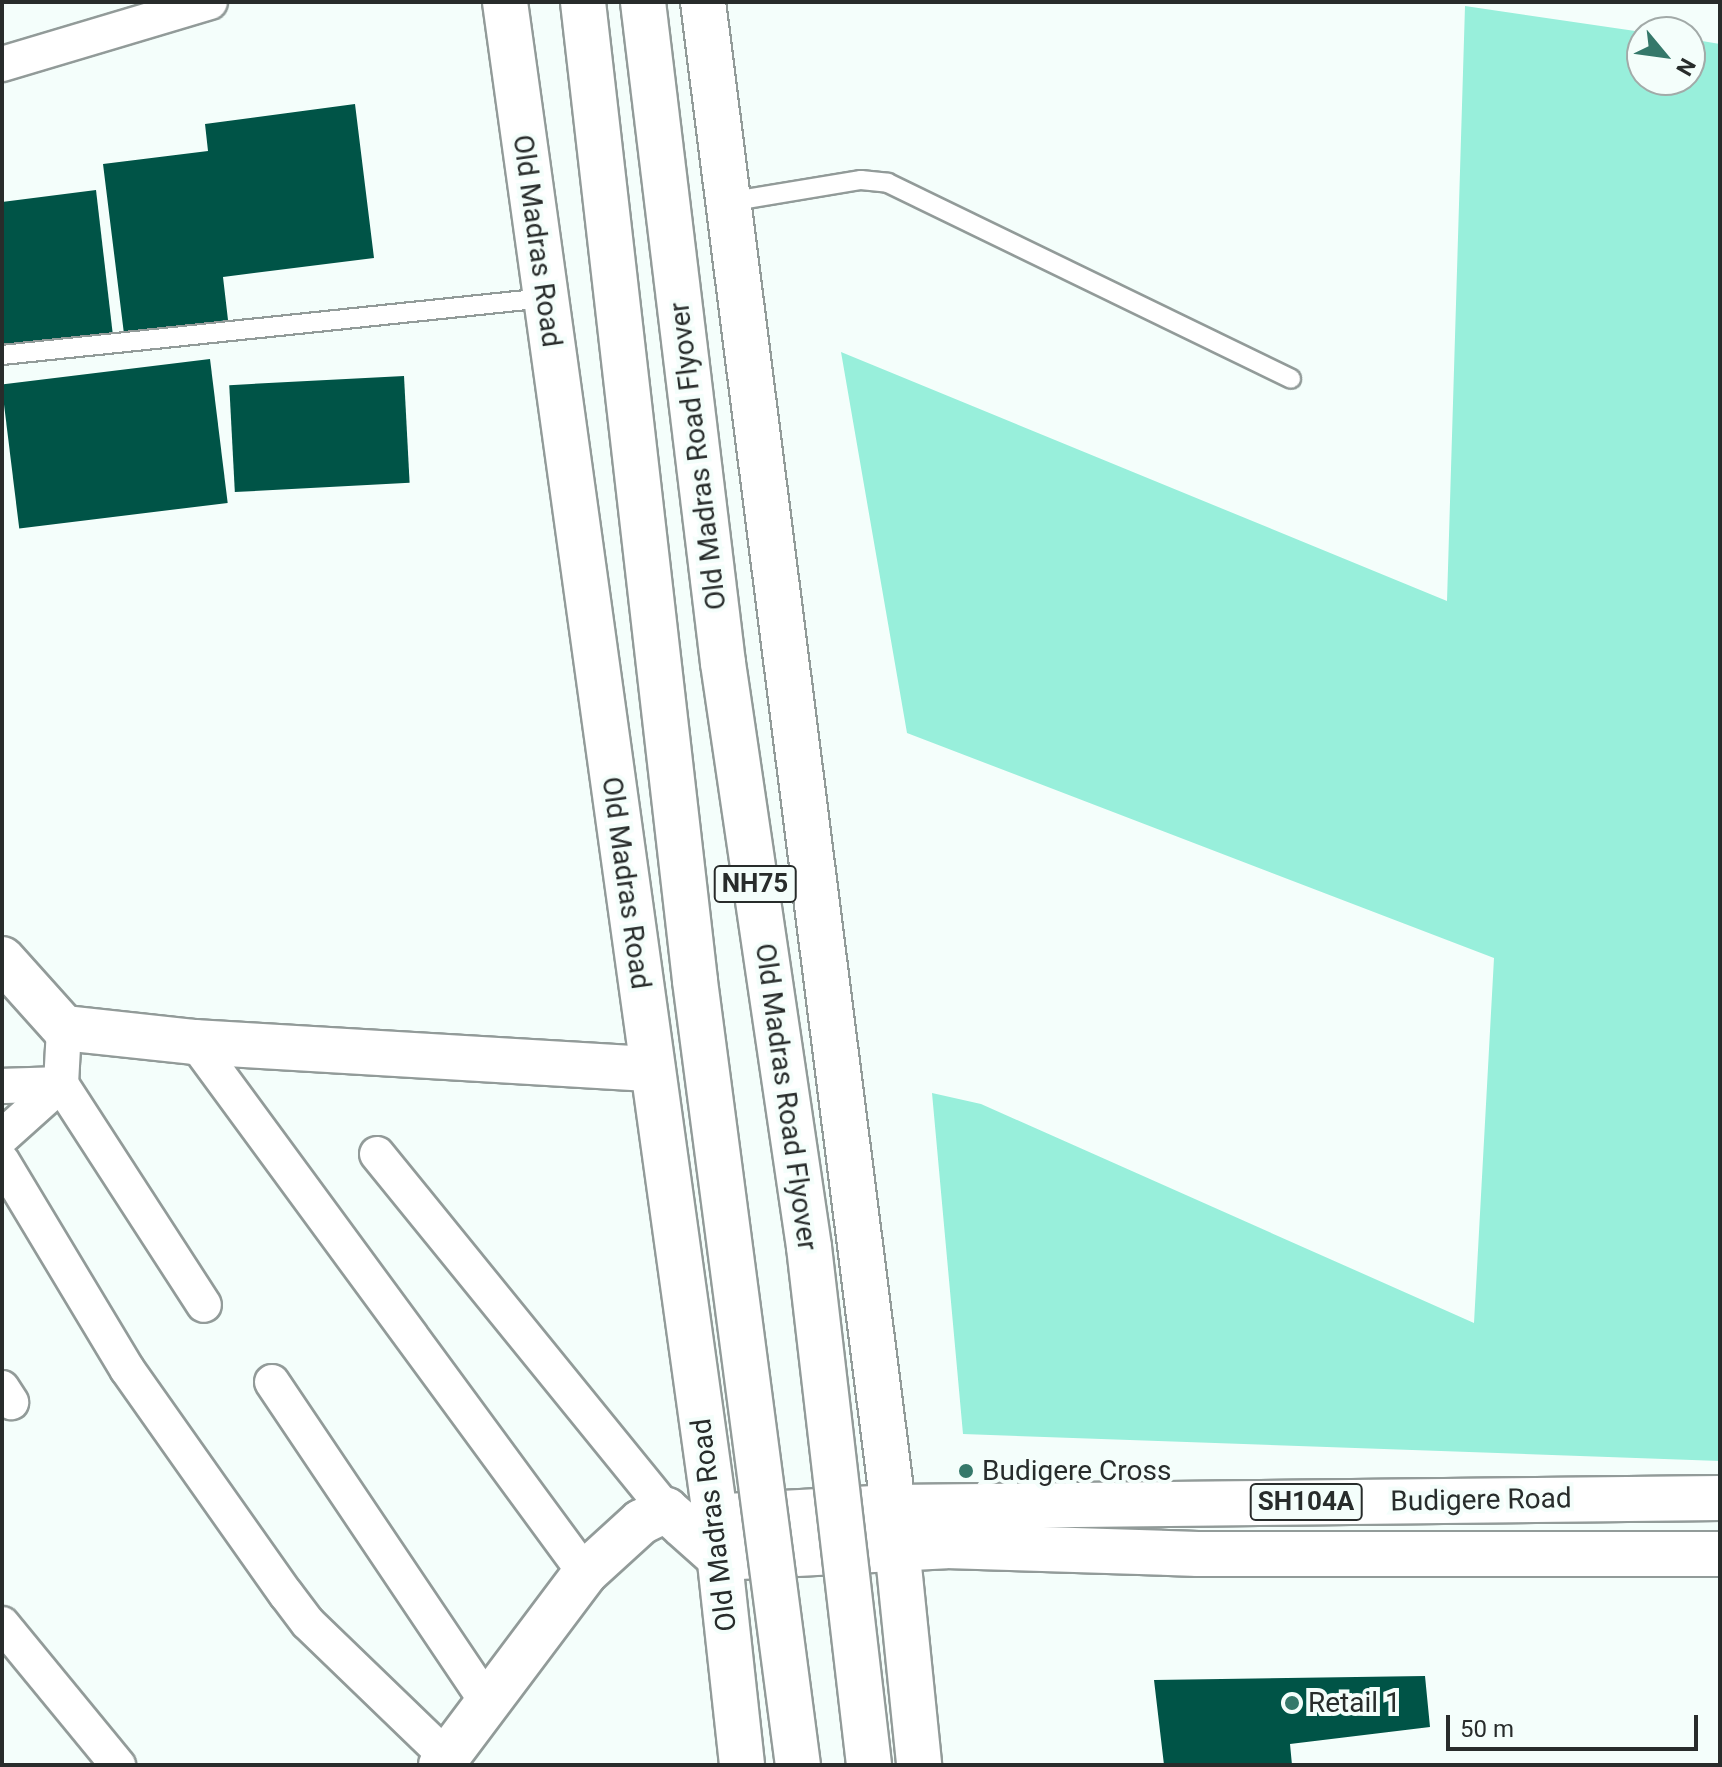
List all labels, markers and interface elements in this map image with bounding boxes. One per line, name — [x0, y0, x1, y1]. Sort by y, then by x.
north arrow — [1626, 16, 1706, 96]
text: N — [1671, 54, 1700, 80]
street label: Old Madras Road — [505, 133, 569, 349]
street label: Old Madras Road Flyover — [662, 300, 734, 612]
street label: Old Madras Road — [594, 775, 658, 991]
road number: NH75 — [713, 862, 797, 906]
street label: Old Madras Road Flyover — [748, 941, 824, 1253]
street label: Old Madras Road — [684, 1417, 744, 1633]
place label: Budigere Cross — [982, 1454, 1171, 1488]
marker: Budigere Cross — [957, 1462, 975, 1480]
road number: SH104A — [1248, 1480, 1364, 1524]
street label: Budigere Road — [1390, 1482, 1572, 1518]
place label: Retail 1 — [1308, 1686, 1401, 1720]
marker: Retail 1 — [1283, 1694, 1301, 1712]
scale bar — [1450, 1699, 1702, 1749]
text: 50 m — [1460, 1715, 1514, 1743]

